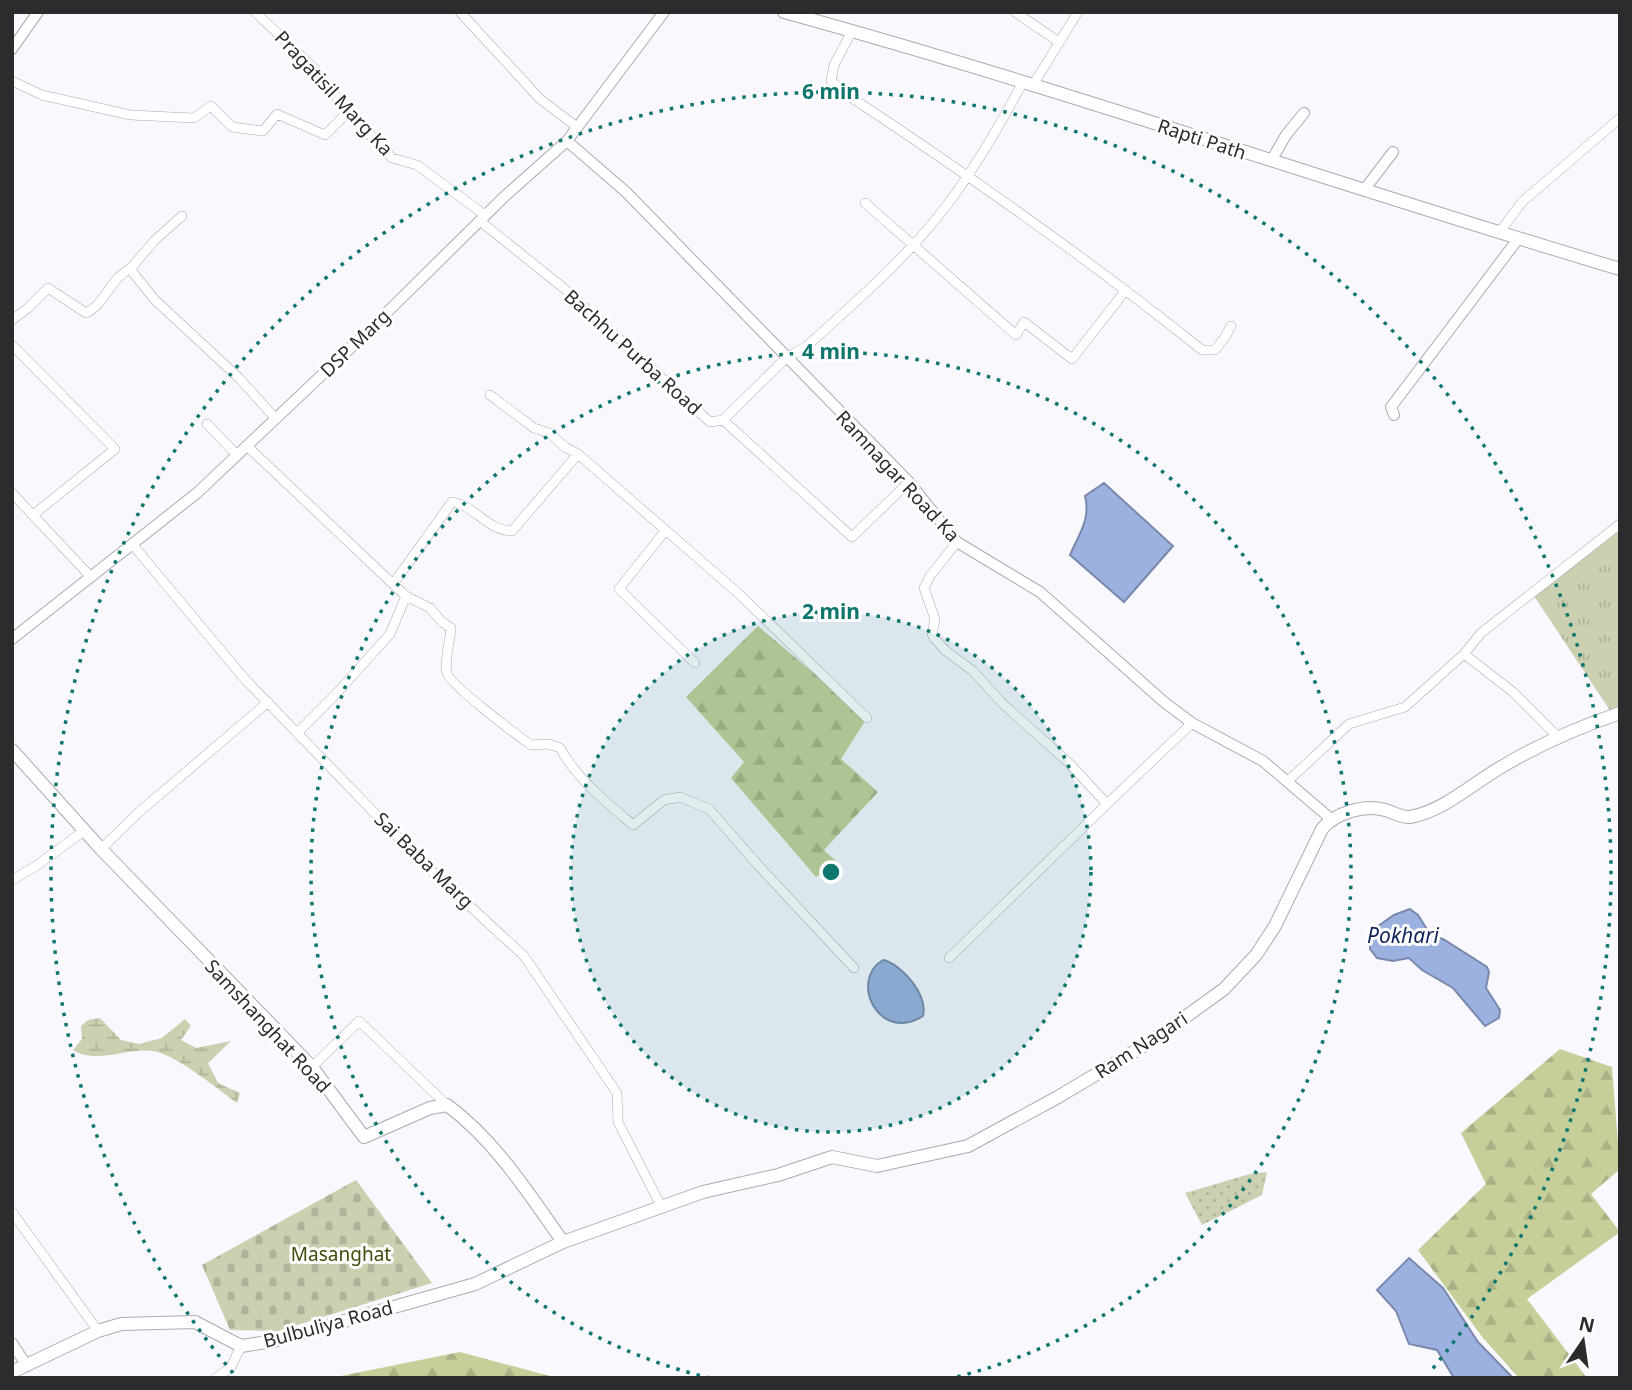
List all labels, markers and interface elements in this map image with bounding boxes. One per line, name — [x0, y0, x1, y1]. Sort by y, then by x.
street label: Pragatisil Marg Ka — [269, 25, 399, 161]
text: 6 min — [802, 77, 860, 105]
street label: Rapti Path — [1154, 112, 1250, 166]
street label: Bachhu Purba Road — [559, 283, 707, 421]
street label: DSP Marg — [314, 303, 396, 383]
text: 4 min — [802, 337, 860, 365]
street label: Ramnagar Road Ka — [830, 405, 966, 547]
text: 2 min — [802, 597, 860, 625]
street label: Sai Baba Marg — [369, 806, 479, 914]
centre of rings — [819, 860, 843, 884]
water label: Pokhari — [1367, 921, 1440, 949]
street label: Samshanghat Road — [199, 954, 337, 1098]
street label: Ram Nagari — [1090, 1005, 1192, 1085]
park label: Masanghat — [291, 1241, 391, 1267]
street label: Bulbuliya Road — [260, 1294, 396, 1354]
north arrow — [1548, 1306, 1618, 1376]
text: N — [1576, 1310, 1597, 1339]

